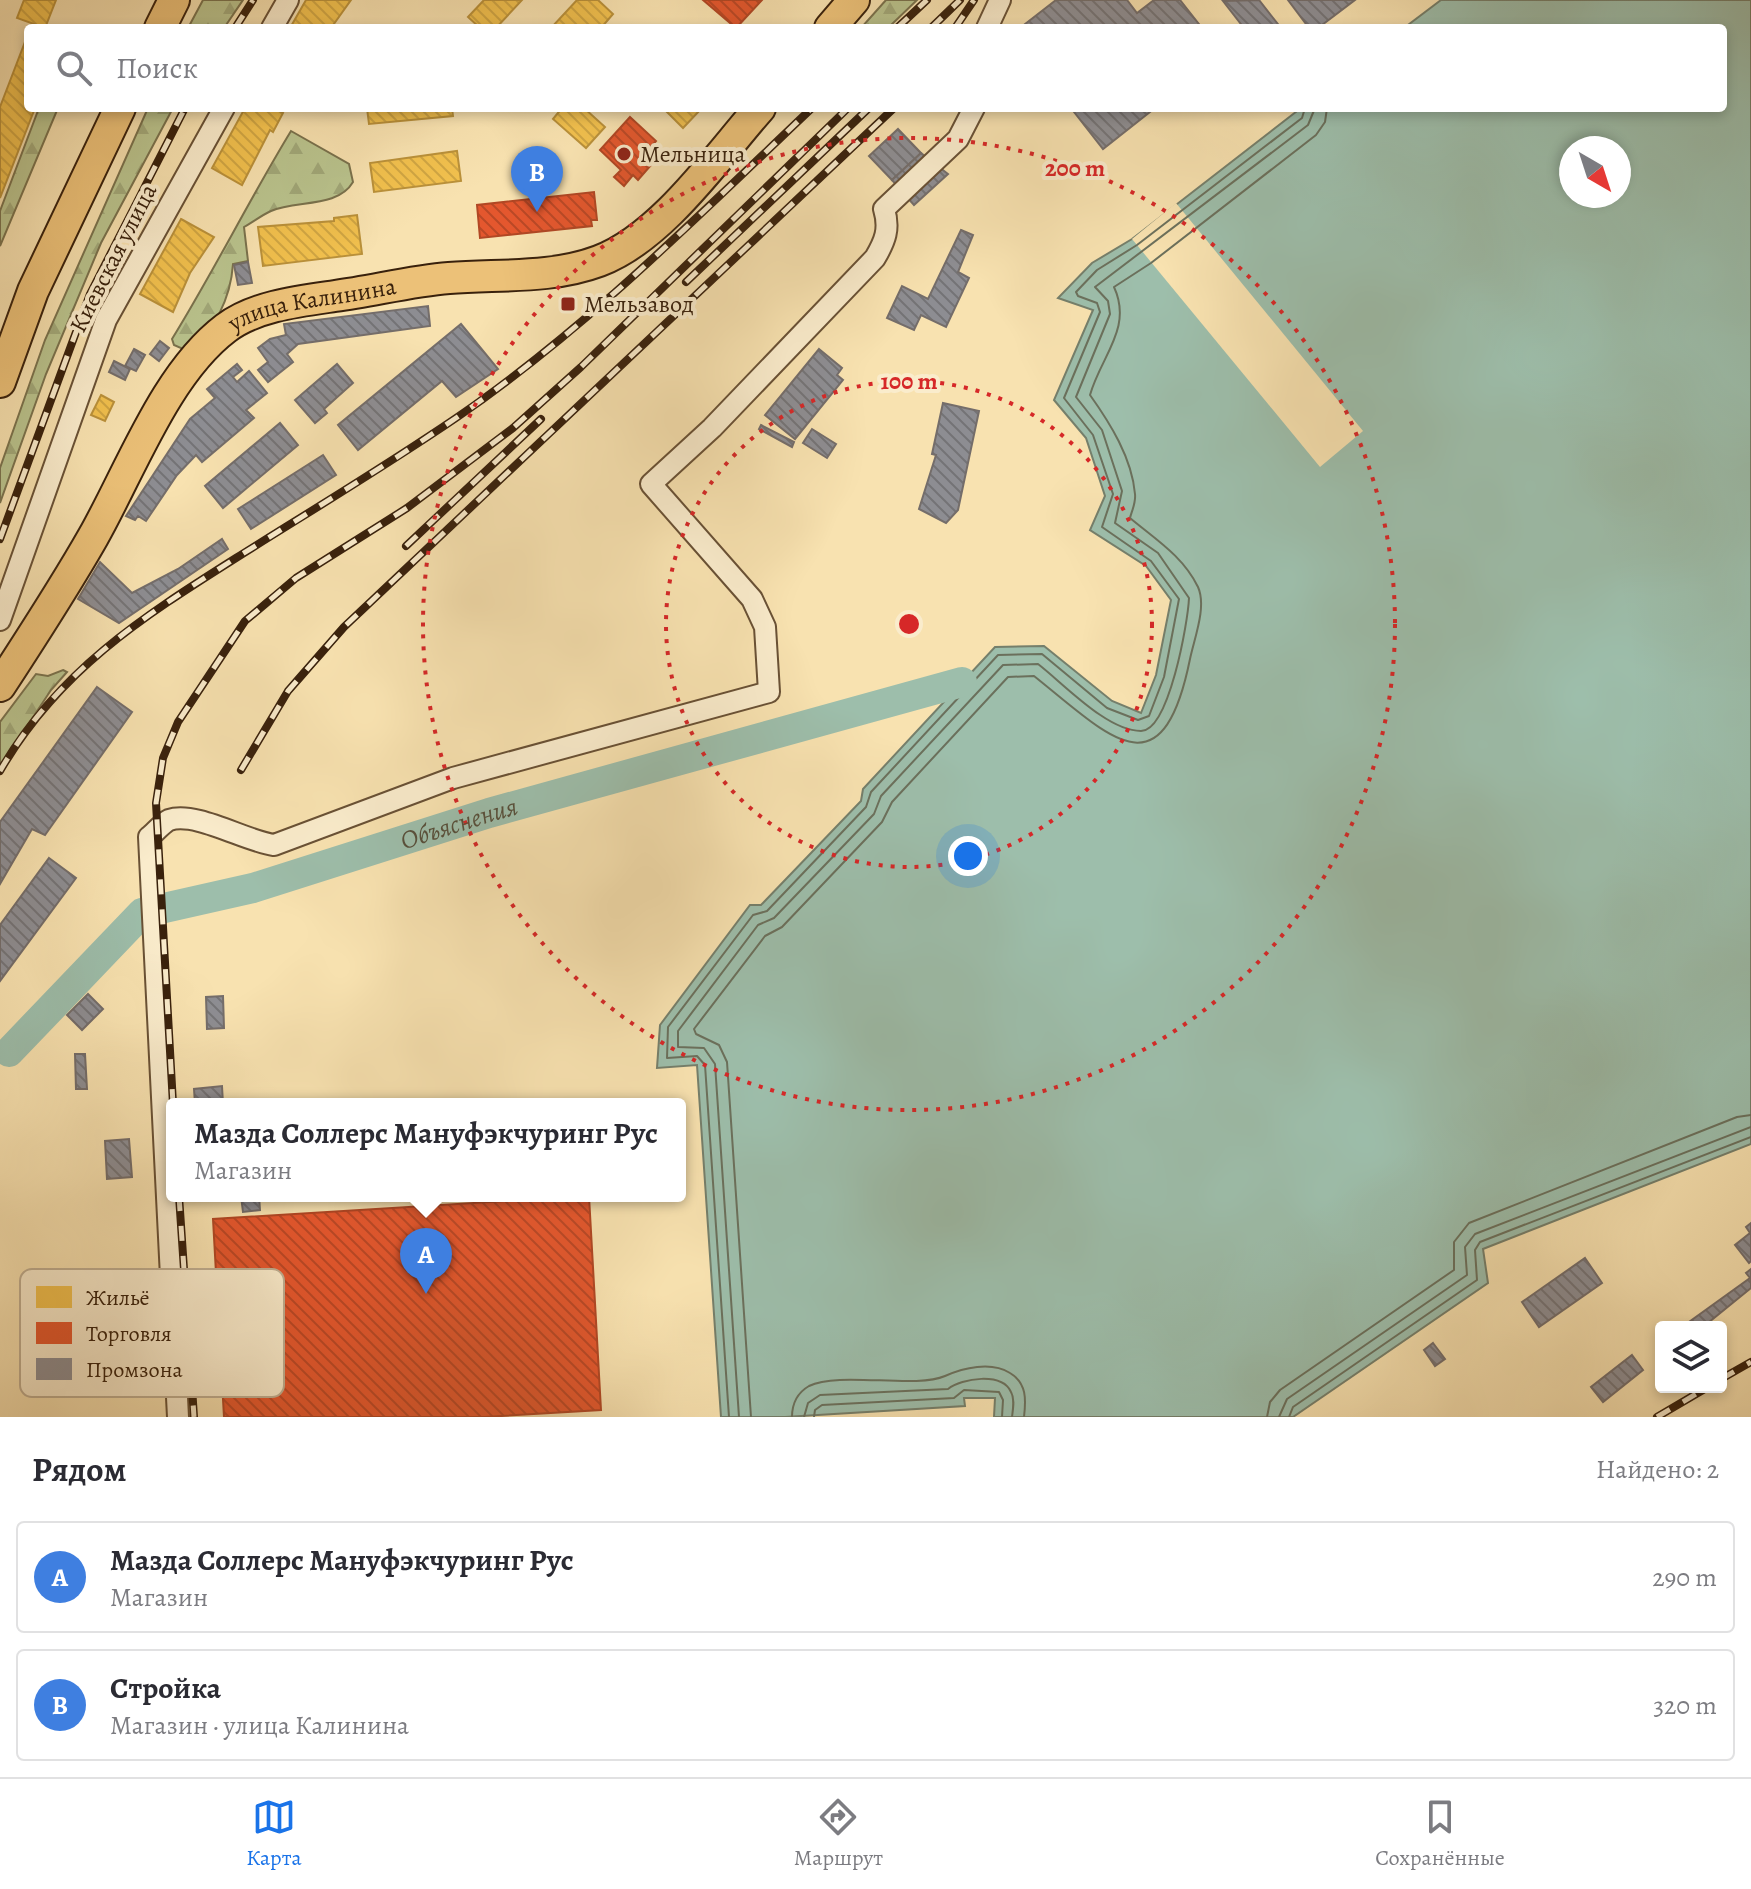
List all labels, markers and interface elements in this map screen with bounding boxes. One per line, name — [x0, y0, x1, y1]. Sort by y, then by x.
search box — [24, 24, 1727, 112]
icon: search — [52, 46, 96, 90]
text: Поиск — [116, 48, 198, 88]
north arrow — [1559, 136, 1631, 208]
place label: Мельница — [640, 138, 746, 170]
marker: Мельница — [615, 145, 633, 163]
pin: B — [511, 146, 563, 212]
text: 200 m — [1045, 152, 1105, 184]
street label: Киевская улица — [62, 178, 164, 338]
street label: улица Калинина — [221, 270, 399, 339]
place label: Мельзавод — [584, 288, 694, 320]
marker: Мельзавод — [559, 295, 577, 313]
text: 100 m — [880, 365, 938, 397]
centre of rings — [895, 610, 923, 638]
water label: Объяснения — [396, 788, 522, 858]
your location — [948, 836, 988, 876]
popup — [166, 1098, 686, 1202]
text: Мазда Соллерс Мануфэкчуринг Рус — [194, 1113, 658, 1153]
text: Магазин — [194, 1153, 292, 1188]
pin: A — [400, 1228, 452, 1294]
legend — [20, 1269, 284, 1397]
text: Жильё — [86, 1283, 150, 1313]
text: Торговля — [86, 1319, 172, 1349]
map controls — [1655, 1321, 1727, 1393]
button: layers — [1655, 1321, 1727, 1393]
text: Промзона — [86, 1355, 183, 1385]
text: Рядом — [32, 1446, 126, 1493]
text: Найдено: 2 — [1596, 1452, 1719, 1487]
text: Мазда Соллерс Мануфэкчуринг Рус — [110, 1540, 574, 1580]
text: A — [52, 1560, 68, 1595]
text: 290 m — [1652, 1560, 1717, 1595]
text: Магазин — [110, 1580, 208, 1615]
text: Стройка — [110, 1668, 221, 1708]
text: B — [52, 1688, 68, 1723]
text: 320 m — [1653, 1688, 1717, 1723]
text: Магазин · улица Калинина — [110, 1708, 409, 1743]
tab: Карта — [246, 1795, 302, 1873]
tab: Маршрут — [794, 1795, 883, 1873]
tab: Сохранённые — [1375, 1795, 1505, 1873]

